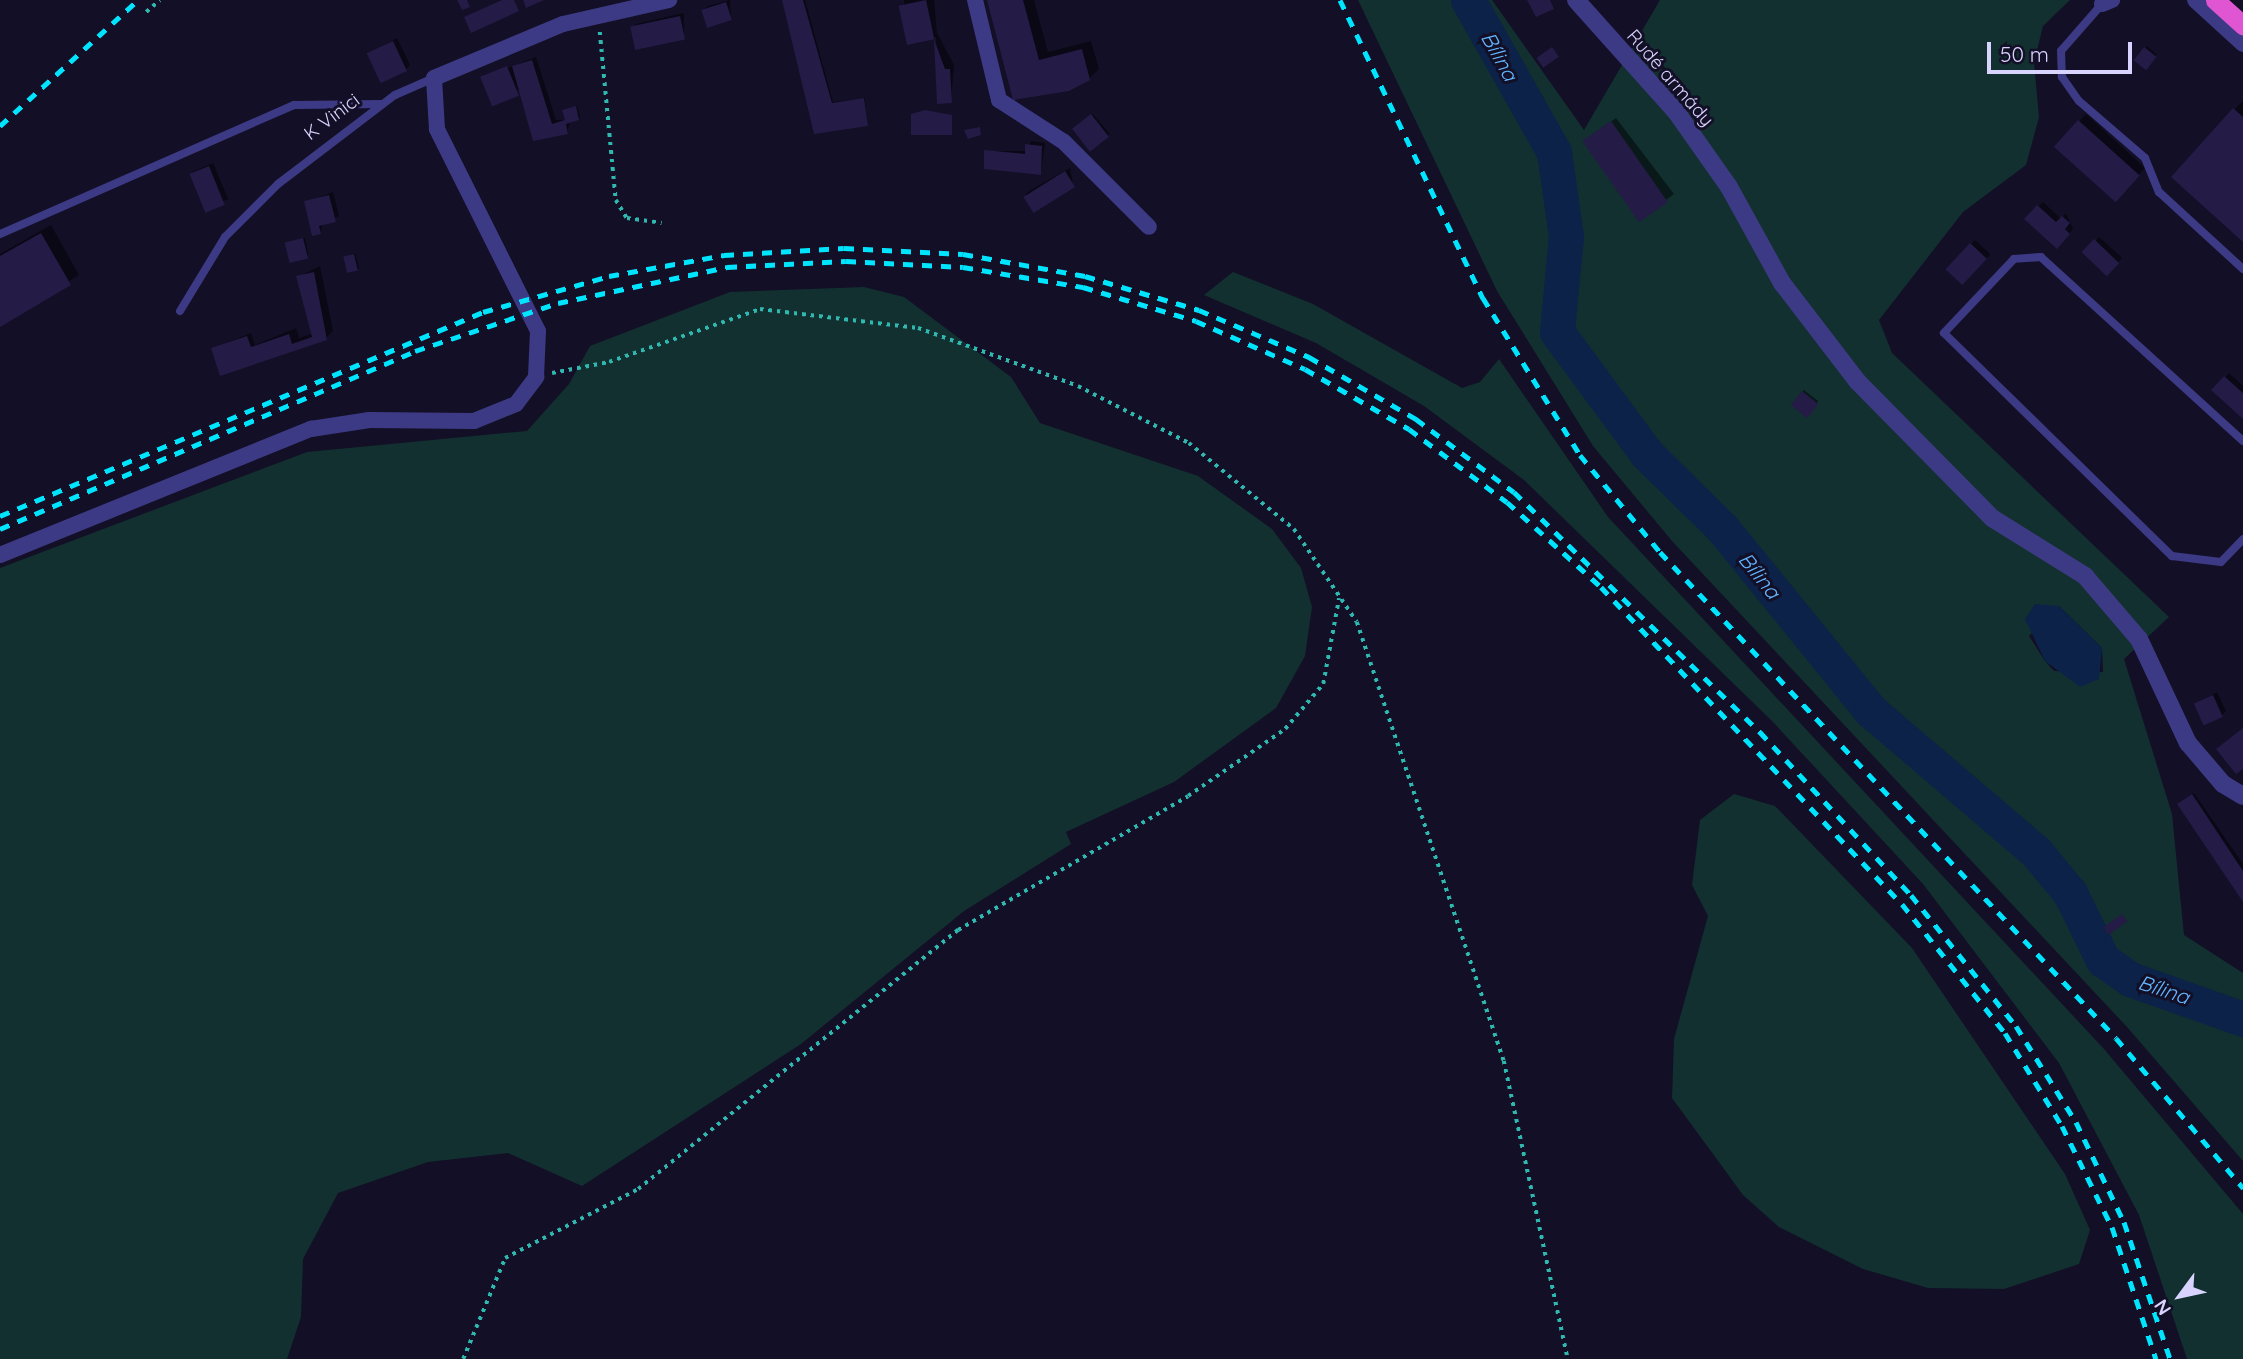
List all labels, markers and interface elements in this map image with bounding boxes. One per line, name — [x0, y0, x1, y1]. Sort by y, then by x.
street label: Rudé armády — [1622, 25, 1718, 131]
water label: Bílina — [1476, 27, 1524, 85]
scale bar — [1991, 28, 2136, 72]
text: 50 m — [2000, 41, 2049, 67]
street label: K Vinici — [300, 89, 364, 145]
water label: Bílina — [1734, 547, 1786, 603]
water label: Bílina — [2135, 969, 2193, 1009]
north arrow — [2145, 1261, 2215, 1331]
text: N — [2149, 1295, 2176, 1320]

